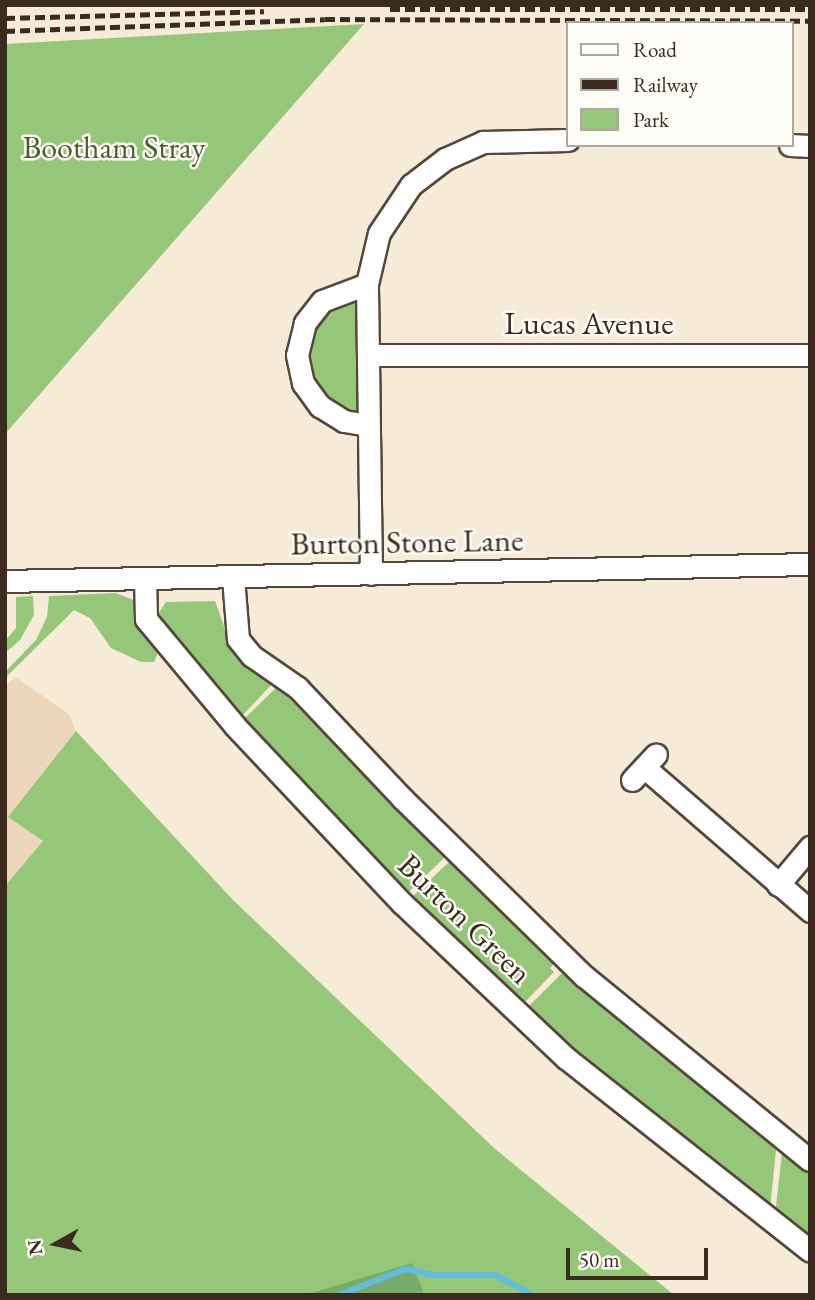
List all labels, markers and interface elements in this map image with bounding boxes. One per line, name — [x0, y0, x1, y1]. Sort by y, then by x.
legend — [566, 21, 794, 147]
text: Road — [633, 36, 677, 63]
text: Railway — [633, 71, 698, 98]
text: Park — [633, 106, 669, 133]
park label: Bootham Stray — [22, 128, 206, 166]
street label: Lucas Avenue — [504, 304, 674, 342]
street label: Burton Stone Lane — [290, 521, 524, 563]
street label: Burton Green — [390, 846, 540, 992]
north arrow — [21, 1209, 91, 1279]
scale bar — [570, 1234, 712, 1278]
text: N — [21, 1238, 48, 1257]
text: 50 m — [579, 1246, 620, 1273]

